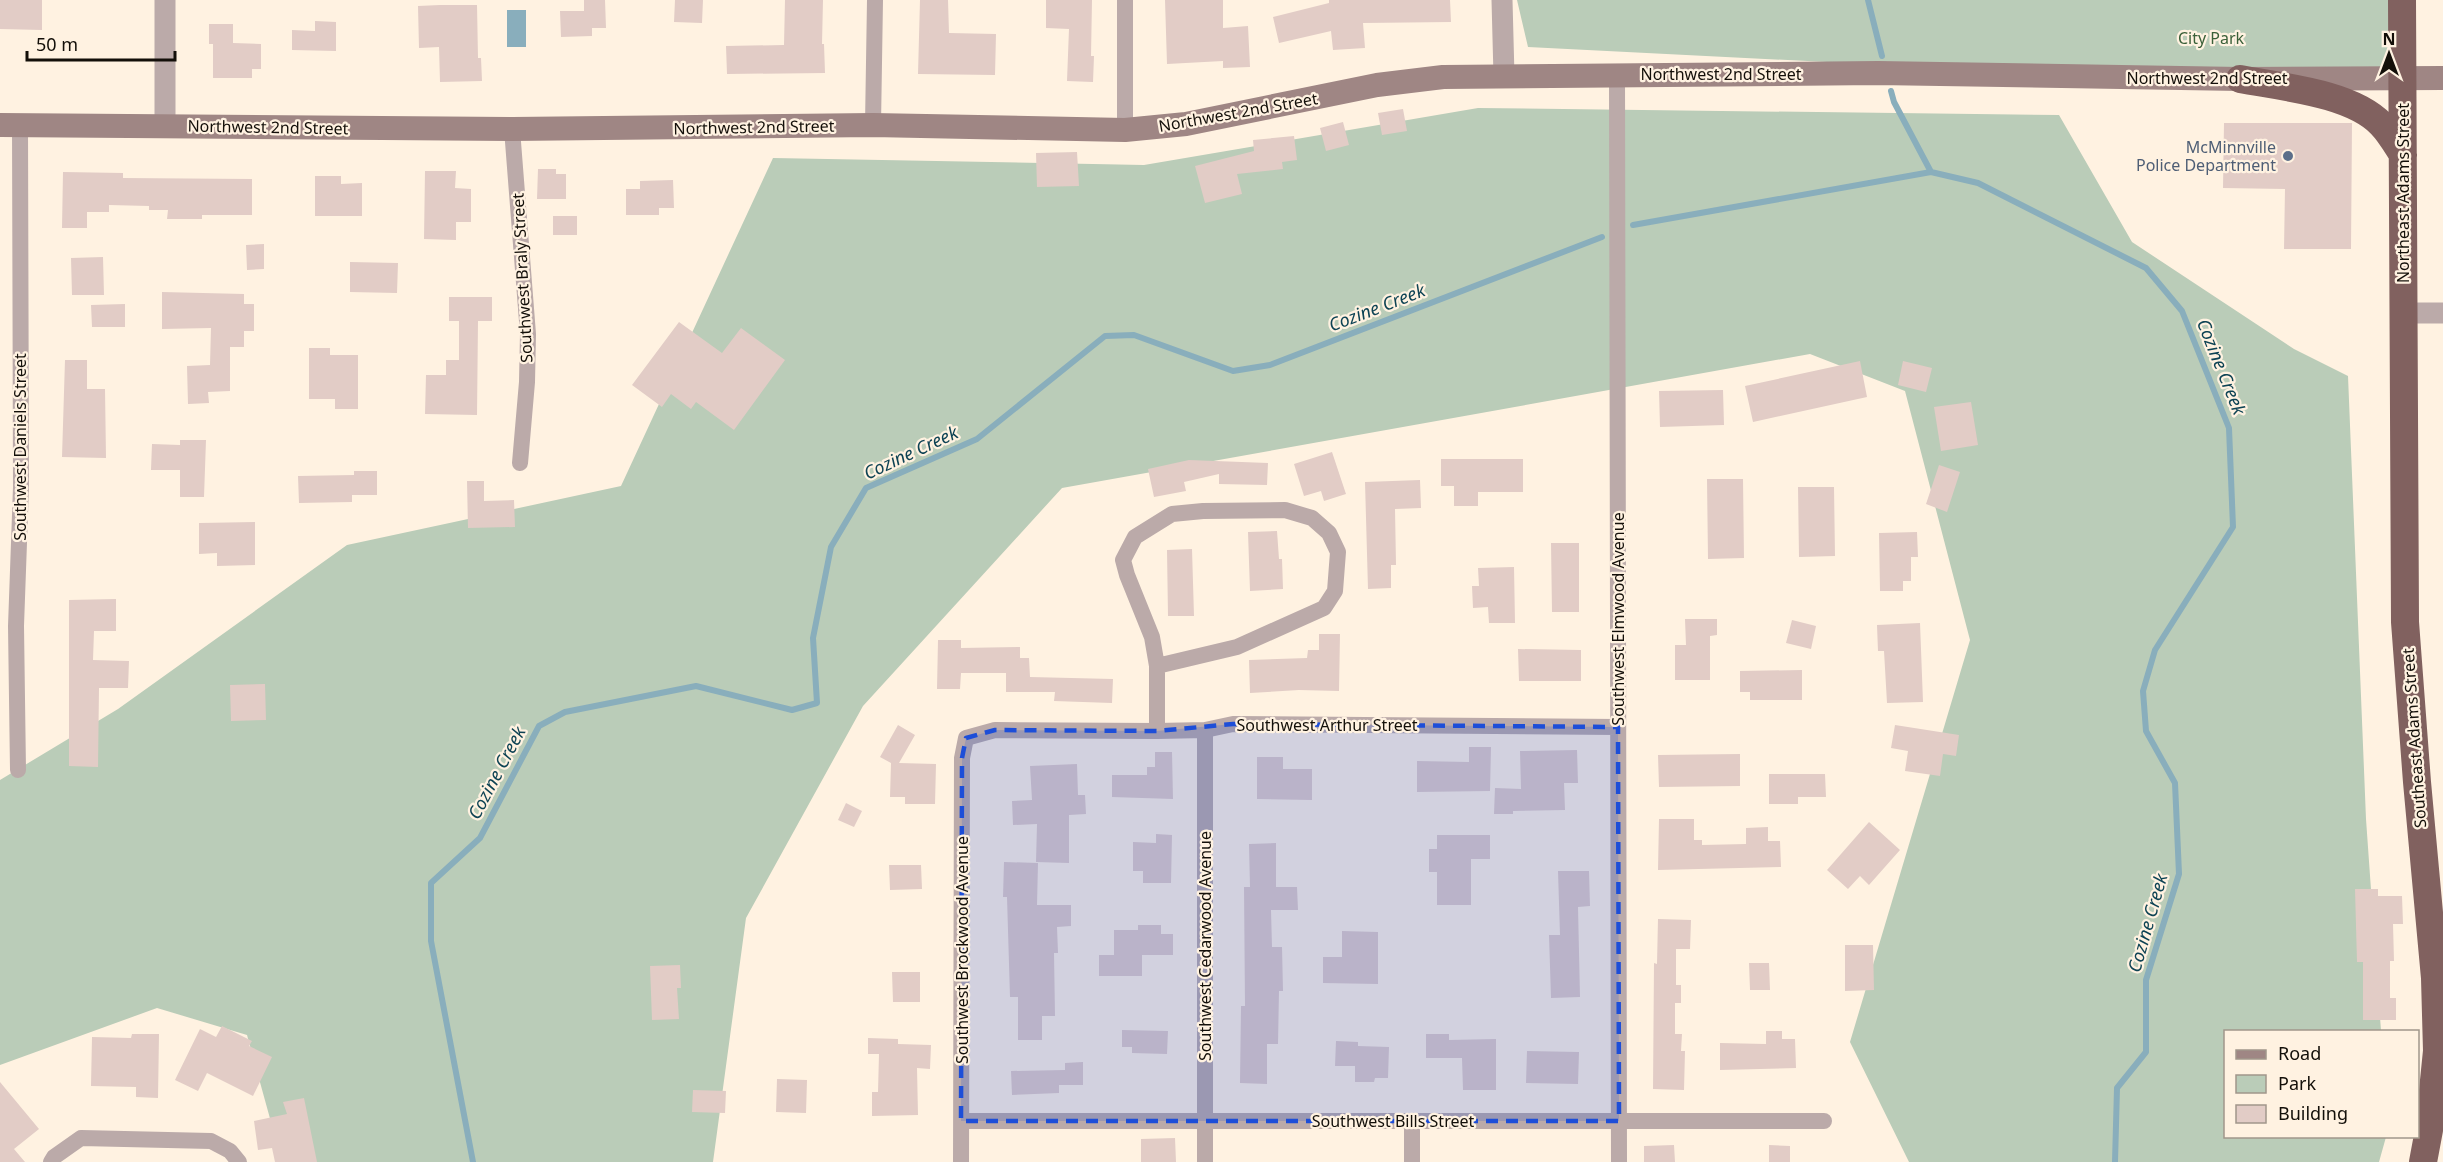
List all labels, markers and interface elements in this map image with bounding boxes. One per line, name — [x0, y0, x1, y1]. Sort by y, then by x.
scale bar — [27, 24, 176, 62]
north arrow — [2359, 24, 2419, 84]
park label: City Park — [2178, 27, 2245, 49]
text: N — [2382, 28, 2396, 50]
text: 50 m — [36, 32, 78, 56]
street label: Northwest 2nd Street — [1640, 63, 1802, 85]
street label: Northwest 2nd Street — [2126, 67, 2288, 89]
street label: Northwest 2nd Street — [1157, 87, 1319, 137]
street label: Northeast Adams Street — [2392, 103, 2414, 283]
street label: Northwest 2nd Street — [187, 115, 349, 139]
street label: Northwest 2nd Street — [673, 115, 835, 139]
place label: McMinnville Police Department — [2136, 136, 2276, 176]
marker: McMinnville Police Department — [2281, 149, 2295, 163]
street label: Southwest Braly Street — [507, 192, 537, 363]
water label: Cozine Creek — [1325, 277, 1429, 336]
water label: Cozine Creek — [2192, 315, 2252, 419]
street label: Southwest Daniels Street — [9, 353, 31, 541]
water label: Cozine Creek — [860, 419, 963, 484]
street label: Southwest Elmwood Avenue — [1607, 512, 1629, 726]
street label: Southeast Adams Street — [2397, 647, 2431, 829]
street label: Southwest Arthur Street — [1236, 714, 1418, 736]
water label: Cozine Creek — [462, 721, 531, 823]
street label: Southwest Cedarwood Avenue — [1194, 831, 1216, 1061]
street label: Southwest Brockwood Avenue — [951, 836, 973, 1064]
water label: Cozine Creek — [2122, 870, 2173, 975]
legend — [2224, 1030, 2419, 1138]
text: Road — [2278, 1041, 2321, 1065]
text: Park — [2278, 1071, 2316, 1095]
text: Building — [2278, 1101, 2348, 1125]
street label: Southwest Bills Street — [1312, 1110, 1474, 1132]

